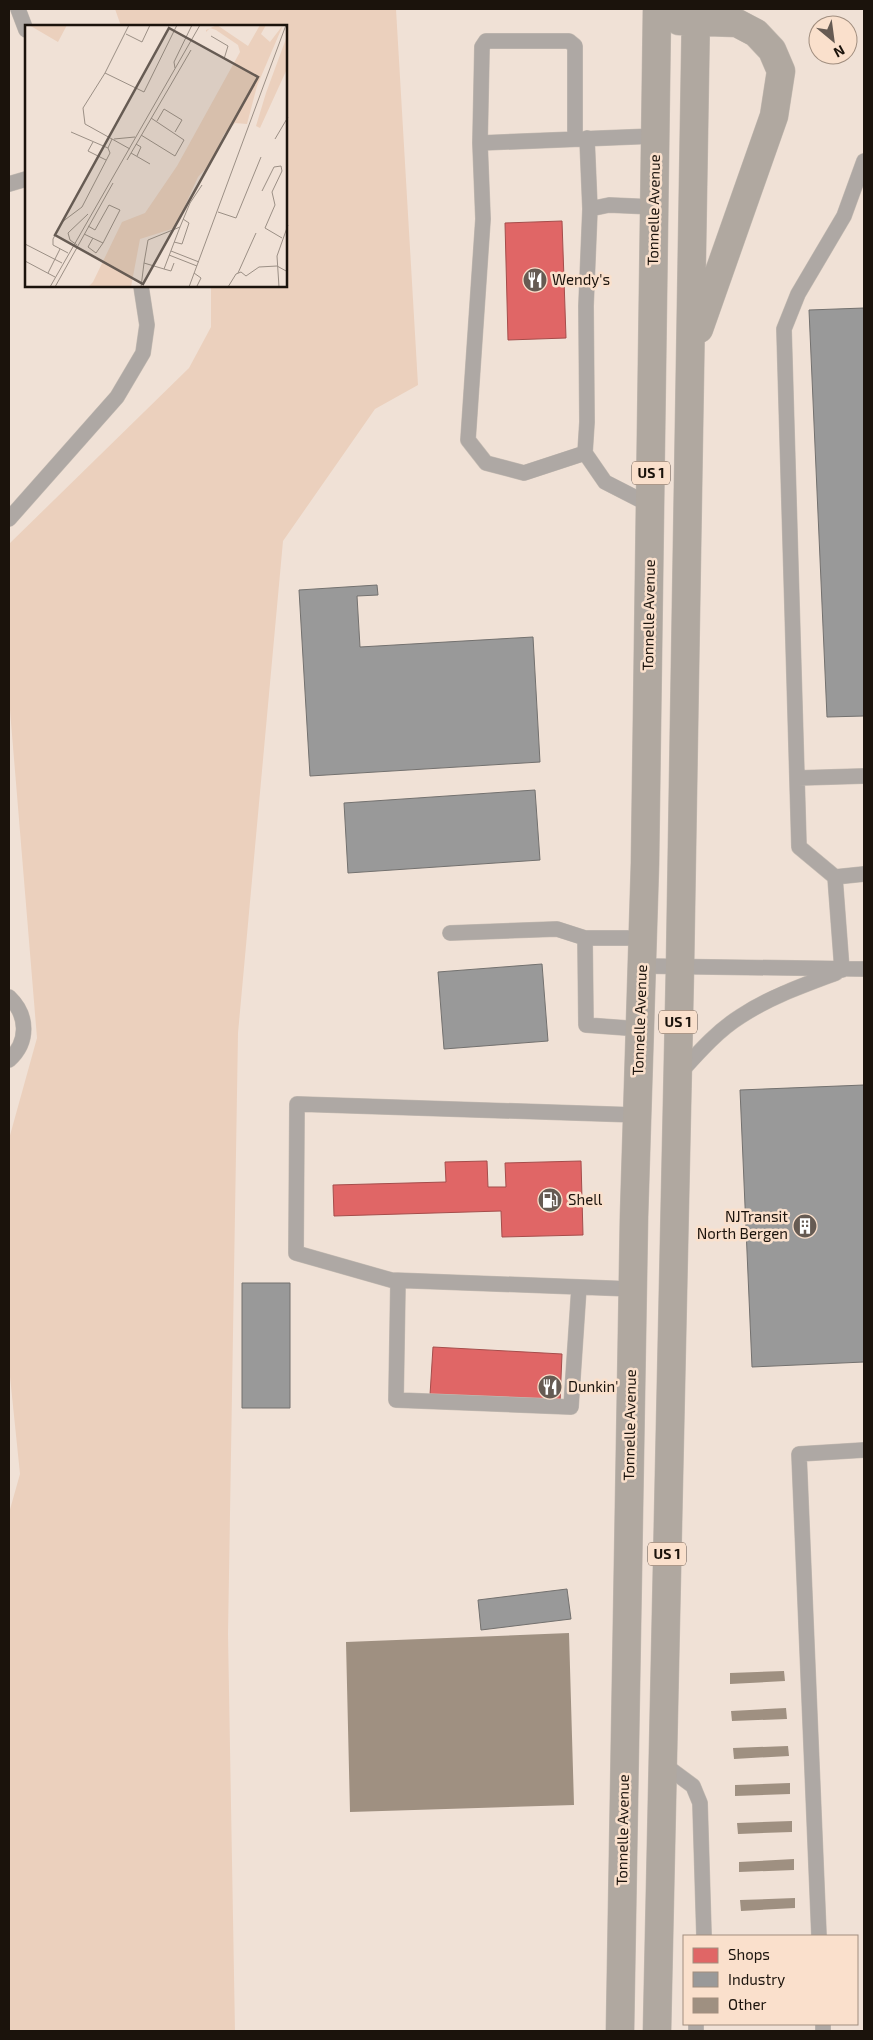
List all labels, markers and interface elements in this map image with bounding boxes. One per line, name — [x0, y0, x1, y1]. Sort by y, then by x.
north arrow — [808, 15, 858, 65]
inset map — [25, 25, 288, 288]
text: N — [831, 42, 848, 62]
street label: Tonnelle Avenue — [643, 154, 663, 266]
restaurant icon: Wendy's — [522, 267, 548, 293]
place label: Wendy's — [552, 270, 610, 288]
road number: US 1 — [632, 462, 670, 484]
street label: Tonnelle Avenue — [638, 559, 658, 671]
street label: Tonnelle Avenue — [628, 964, 650, 1076]
road number: US 1 — [659, 1010, 697, 1034]
fuel station icon: Shell — [537, 1187, 563, 1213]
place label: Shell — [568, 1190, 603, 1208]
place label: NJTransit North Bergen — [697, 1207, 788, 1242]
building icon: NJTransit North Bergen — [792, 1213, 818, 1239]
street label: Tonnelle Avenue — [619, 1369, 639, 1481]
restaurant icon: Dunkin' — [537, 1374, 563, 1400]
place label: Dunkin' — [568, 1377, 618, 1395]
road number: US 1 — [648, 1542, 686, 1566]
street label: Tonnelle Avenue — [612, 1774, 632, 1886]
legend — [683, 1935, 858, 2025]
text: Shops — [728, 1945, 770, 1963]
text: Industry — [728, 1970, 785, 1988]
text: Other — [728, 1995, 767, 2013]

